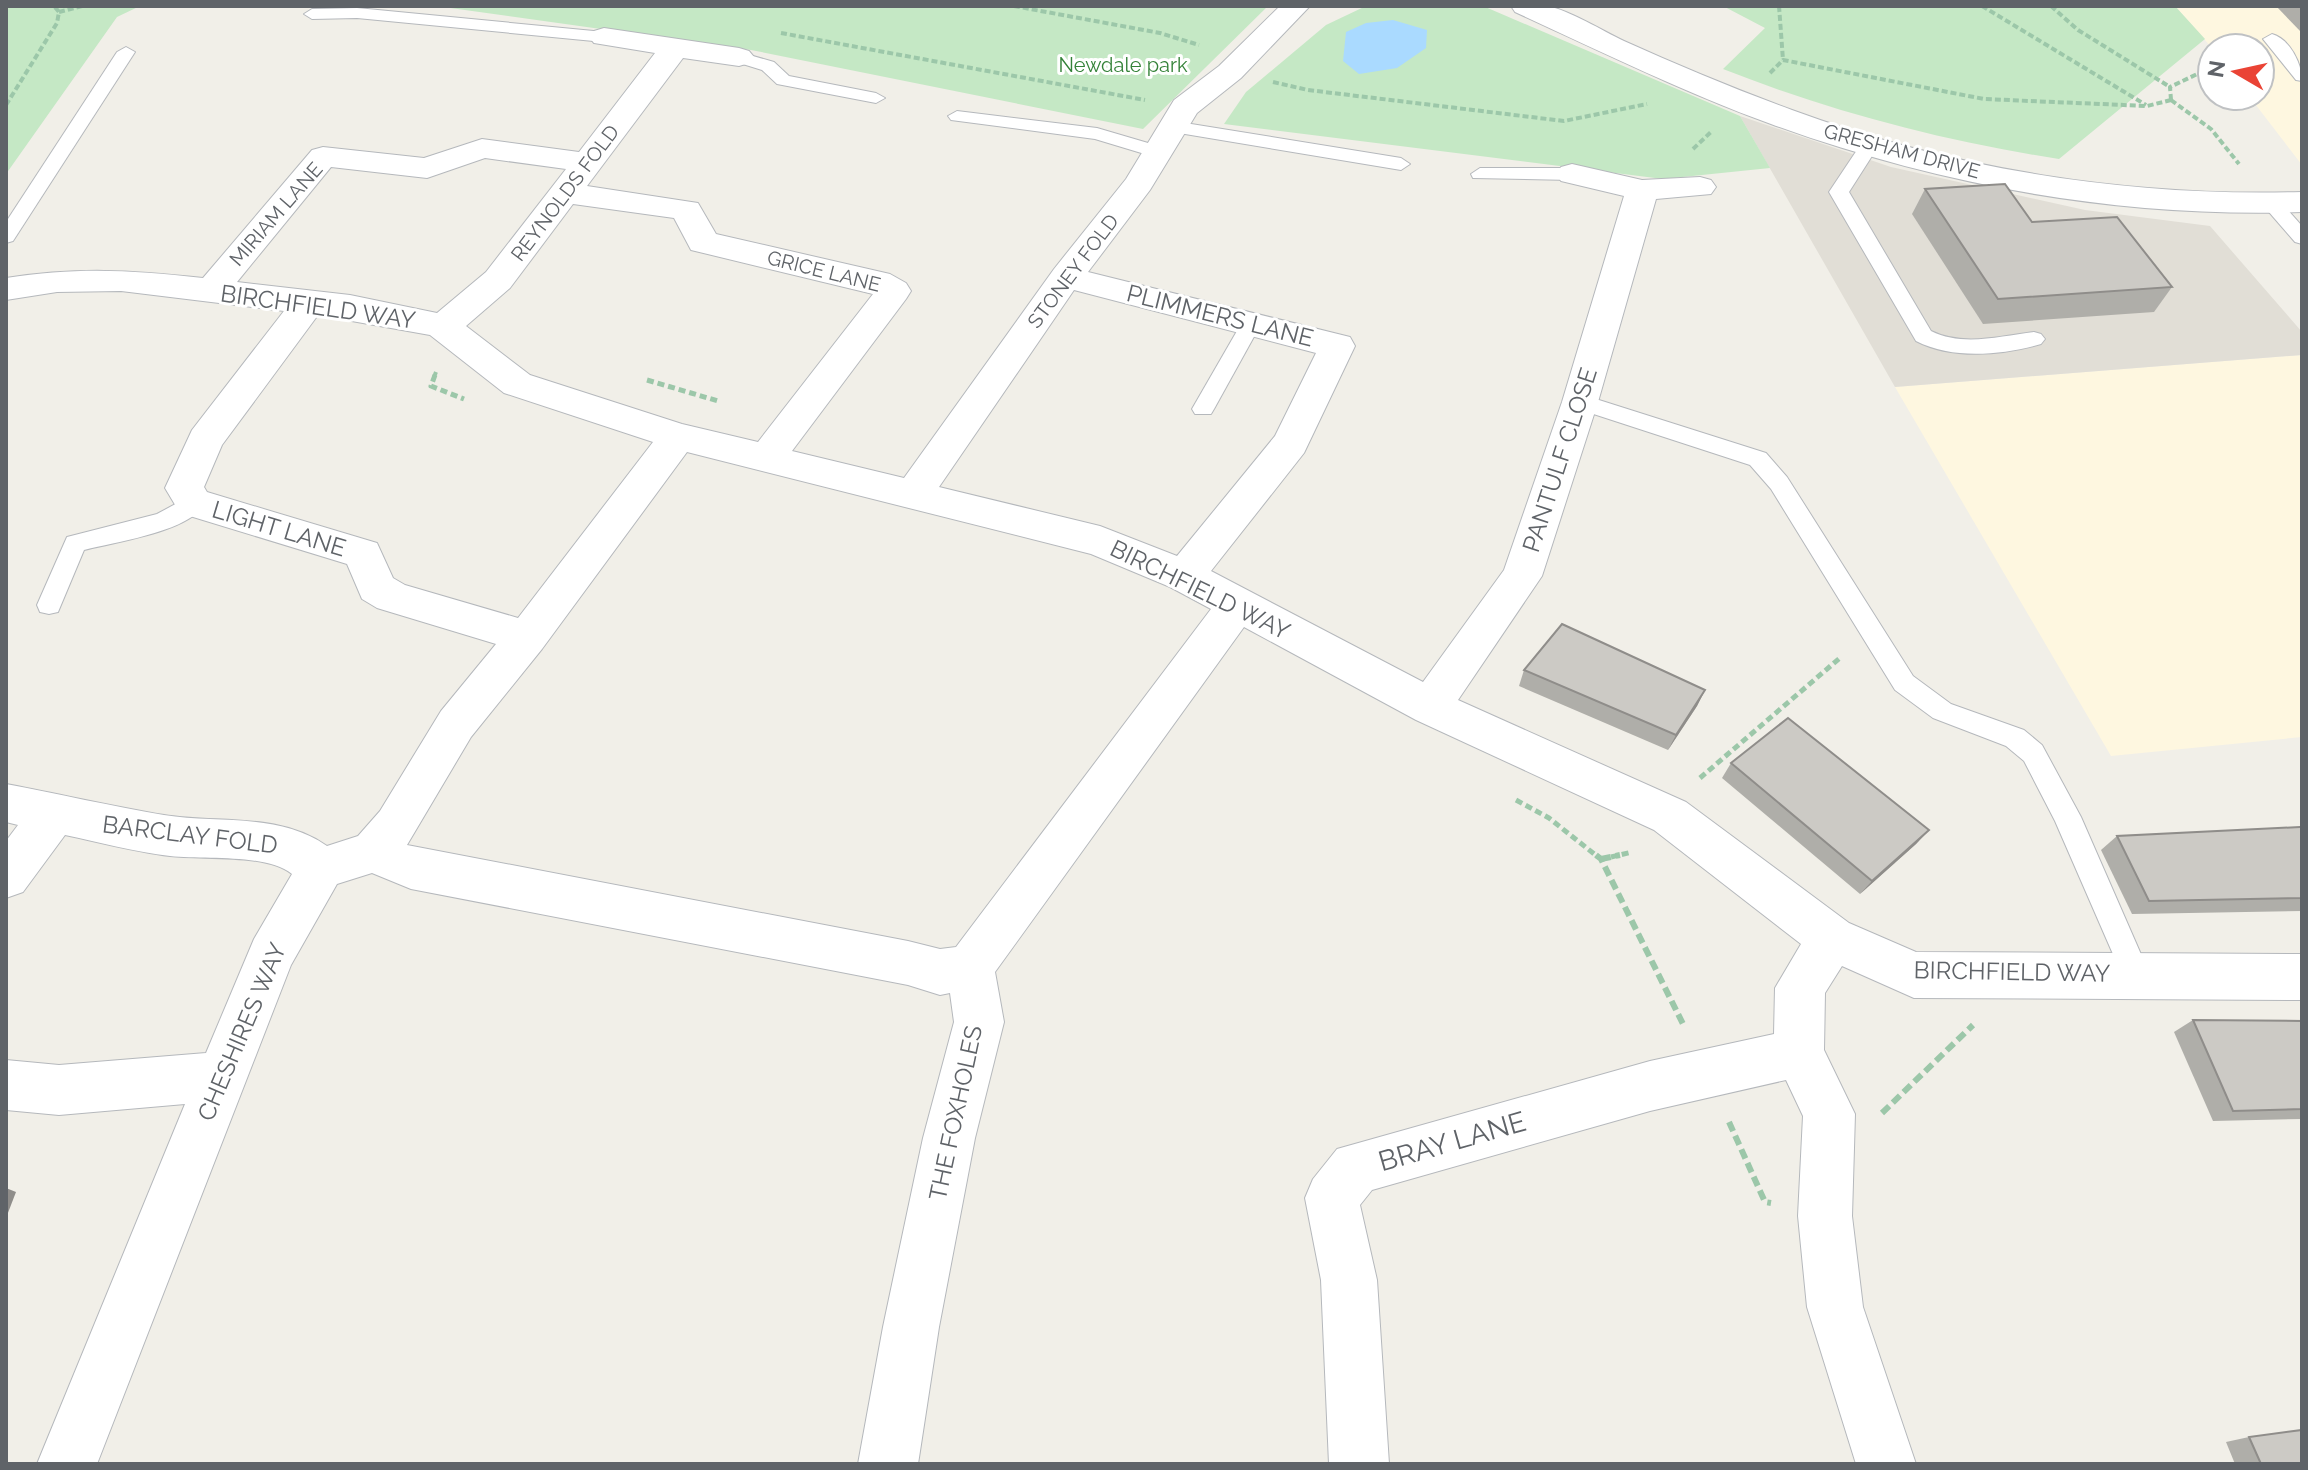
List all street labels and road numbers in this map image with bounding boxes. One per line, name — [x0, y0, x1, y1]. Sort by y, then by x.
street label: GRESHAM DRIVE — [1821, 119, 1983, 183]
street label: REYNOLDS FOLD — [506, 120, 624, 266]
street label: MIRIAM LANE — [224, 157, 328, 271]
street label: STONEY FOLD — [1022, 209, 1124, 333]
street label: GRICE LANE — [765, 245, 883, 297]
street label: BIRCHFIELD WAY — [219, 278, 418, 335]
street label: PLIMMERS LANE — [1124, 278, 1316, 353]
street label: PANTULF CLOSE — [1516, 364, 1603, 556]
street label: LIGHT LANE — [209, 494, 349, 563]
street label: BIRCHFIELD WAY — [1106, 533, 1295, 646]
street label: BARCLAY FOLD — [101, 809, 279, 860]
street label: CHESHIRES WAY — [191, 938, 292, 1125]
street label: BIRCHFIELD WAY — [1913, 955, 2111, 988]
street label: THE FOXHOLES — [923, 1023, 988, 1203]
street label: BRAY LANE — [1375, 1105, 1530, 1178]

